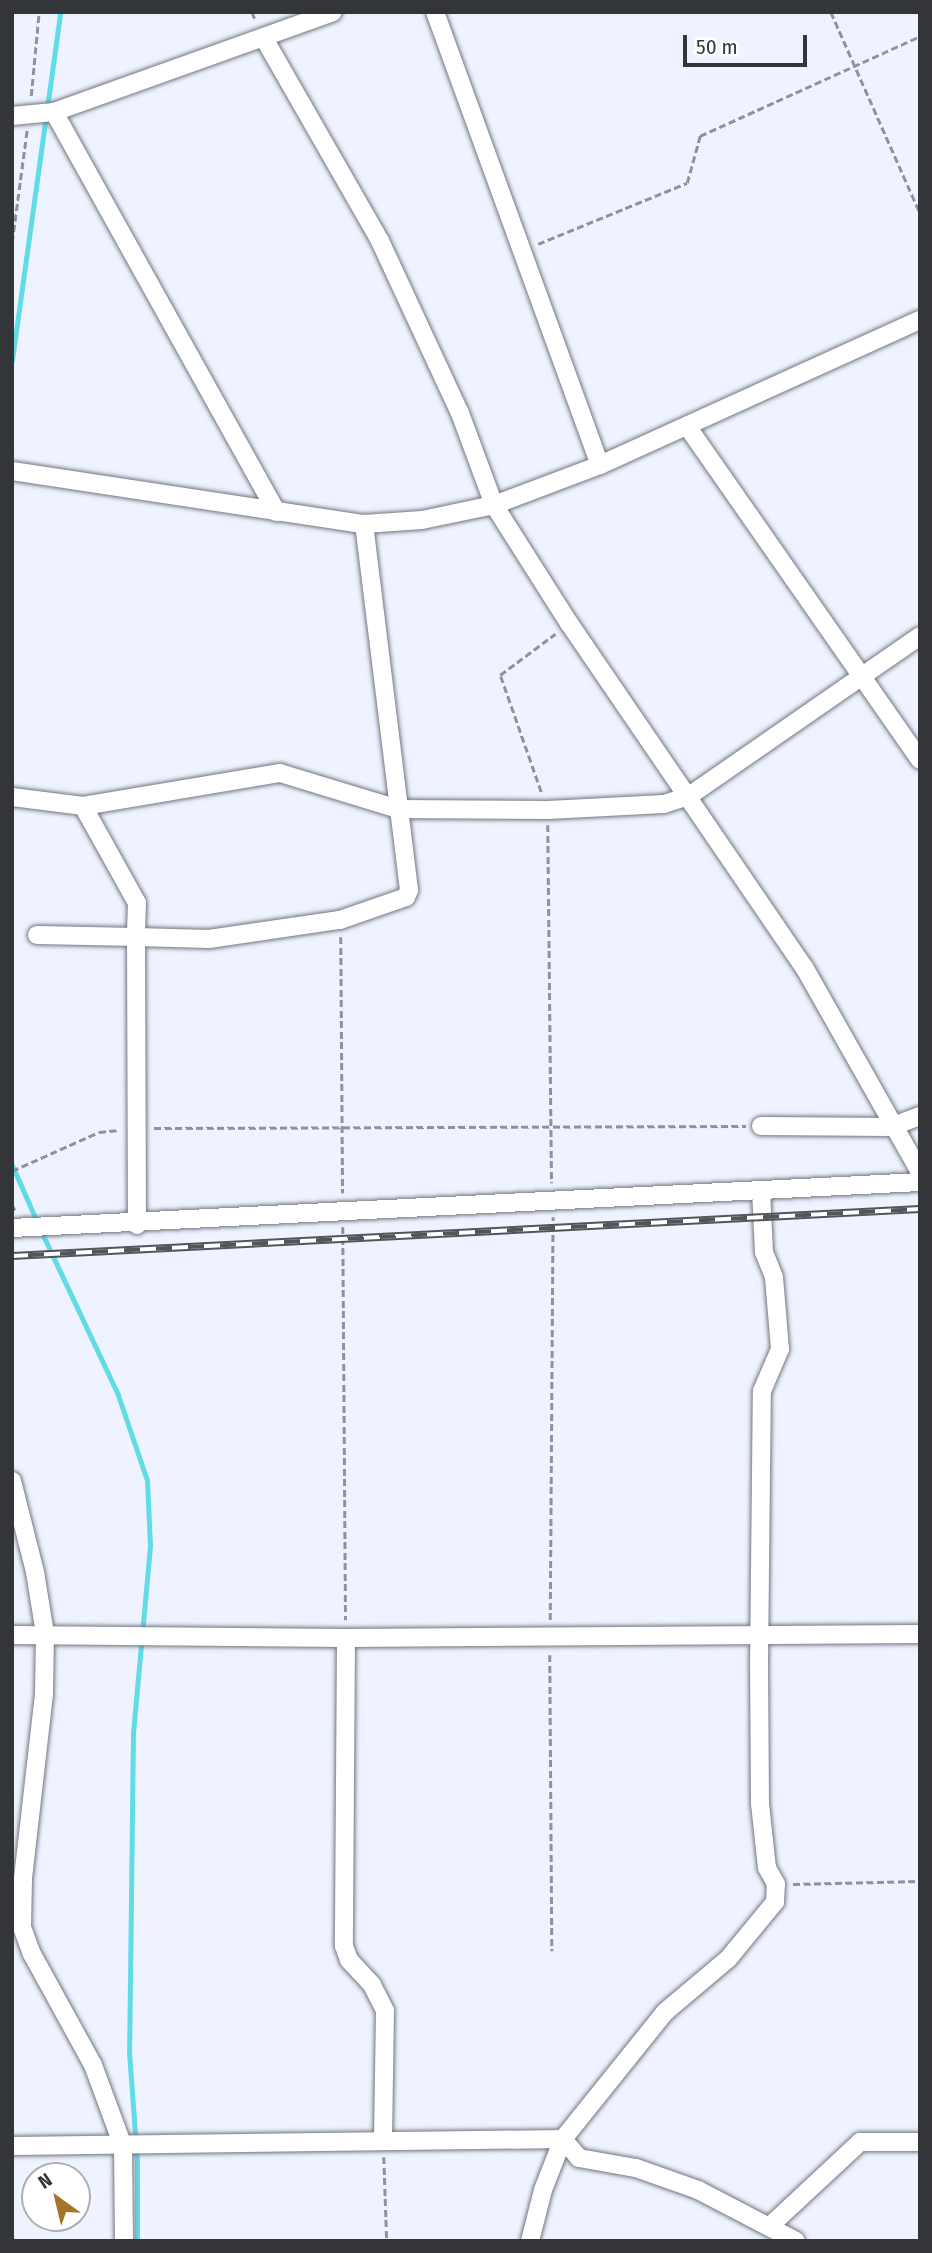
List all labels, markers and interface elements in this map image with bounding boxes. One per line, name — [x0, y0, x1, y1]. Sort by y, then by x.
scale bar — [687, 21, 811, 65]
text: 50 m — [696, 34, 738, 60]
north arrow — [21, 2162, 91, 2232]
text: N — [34, 2168, 56, 2194]

